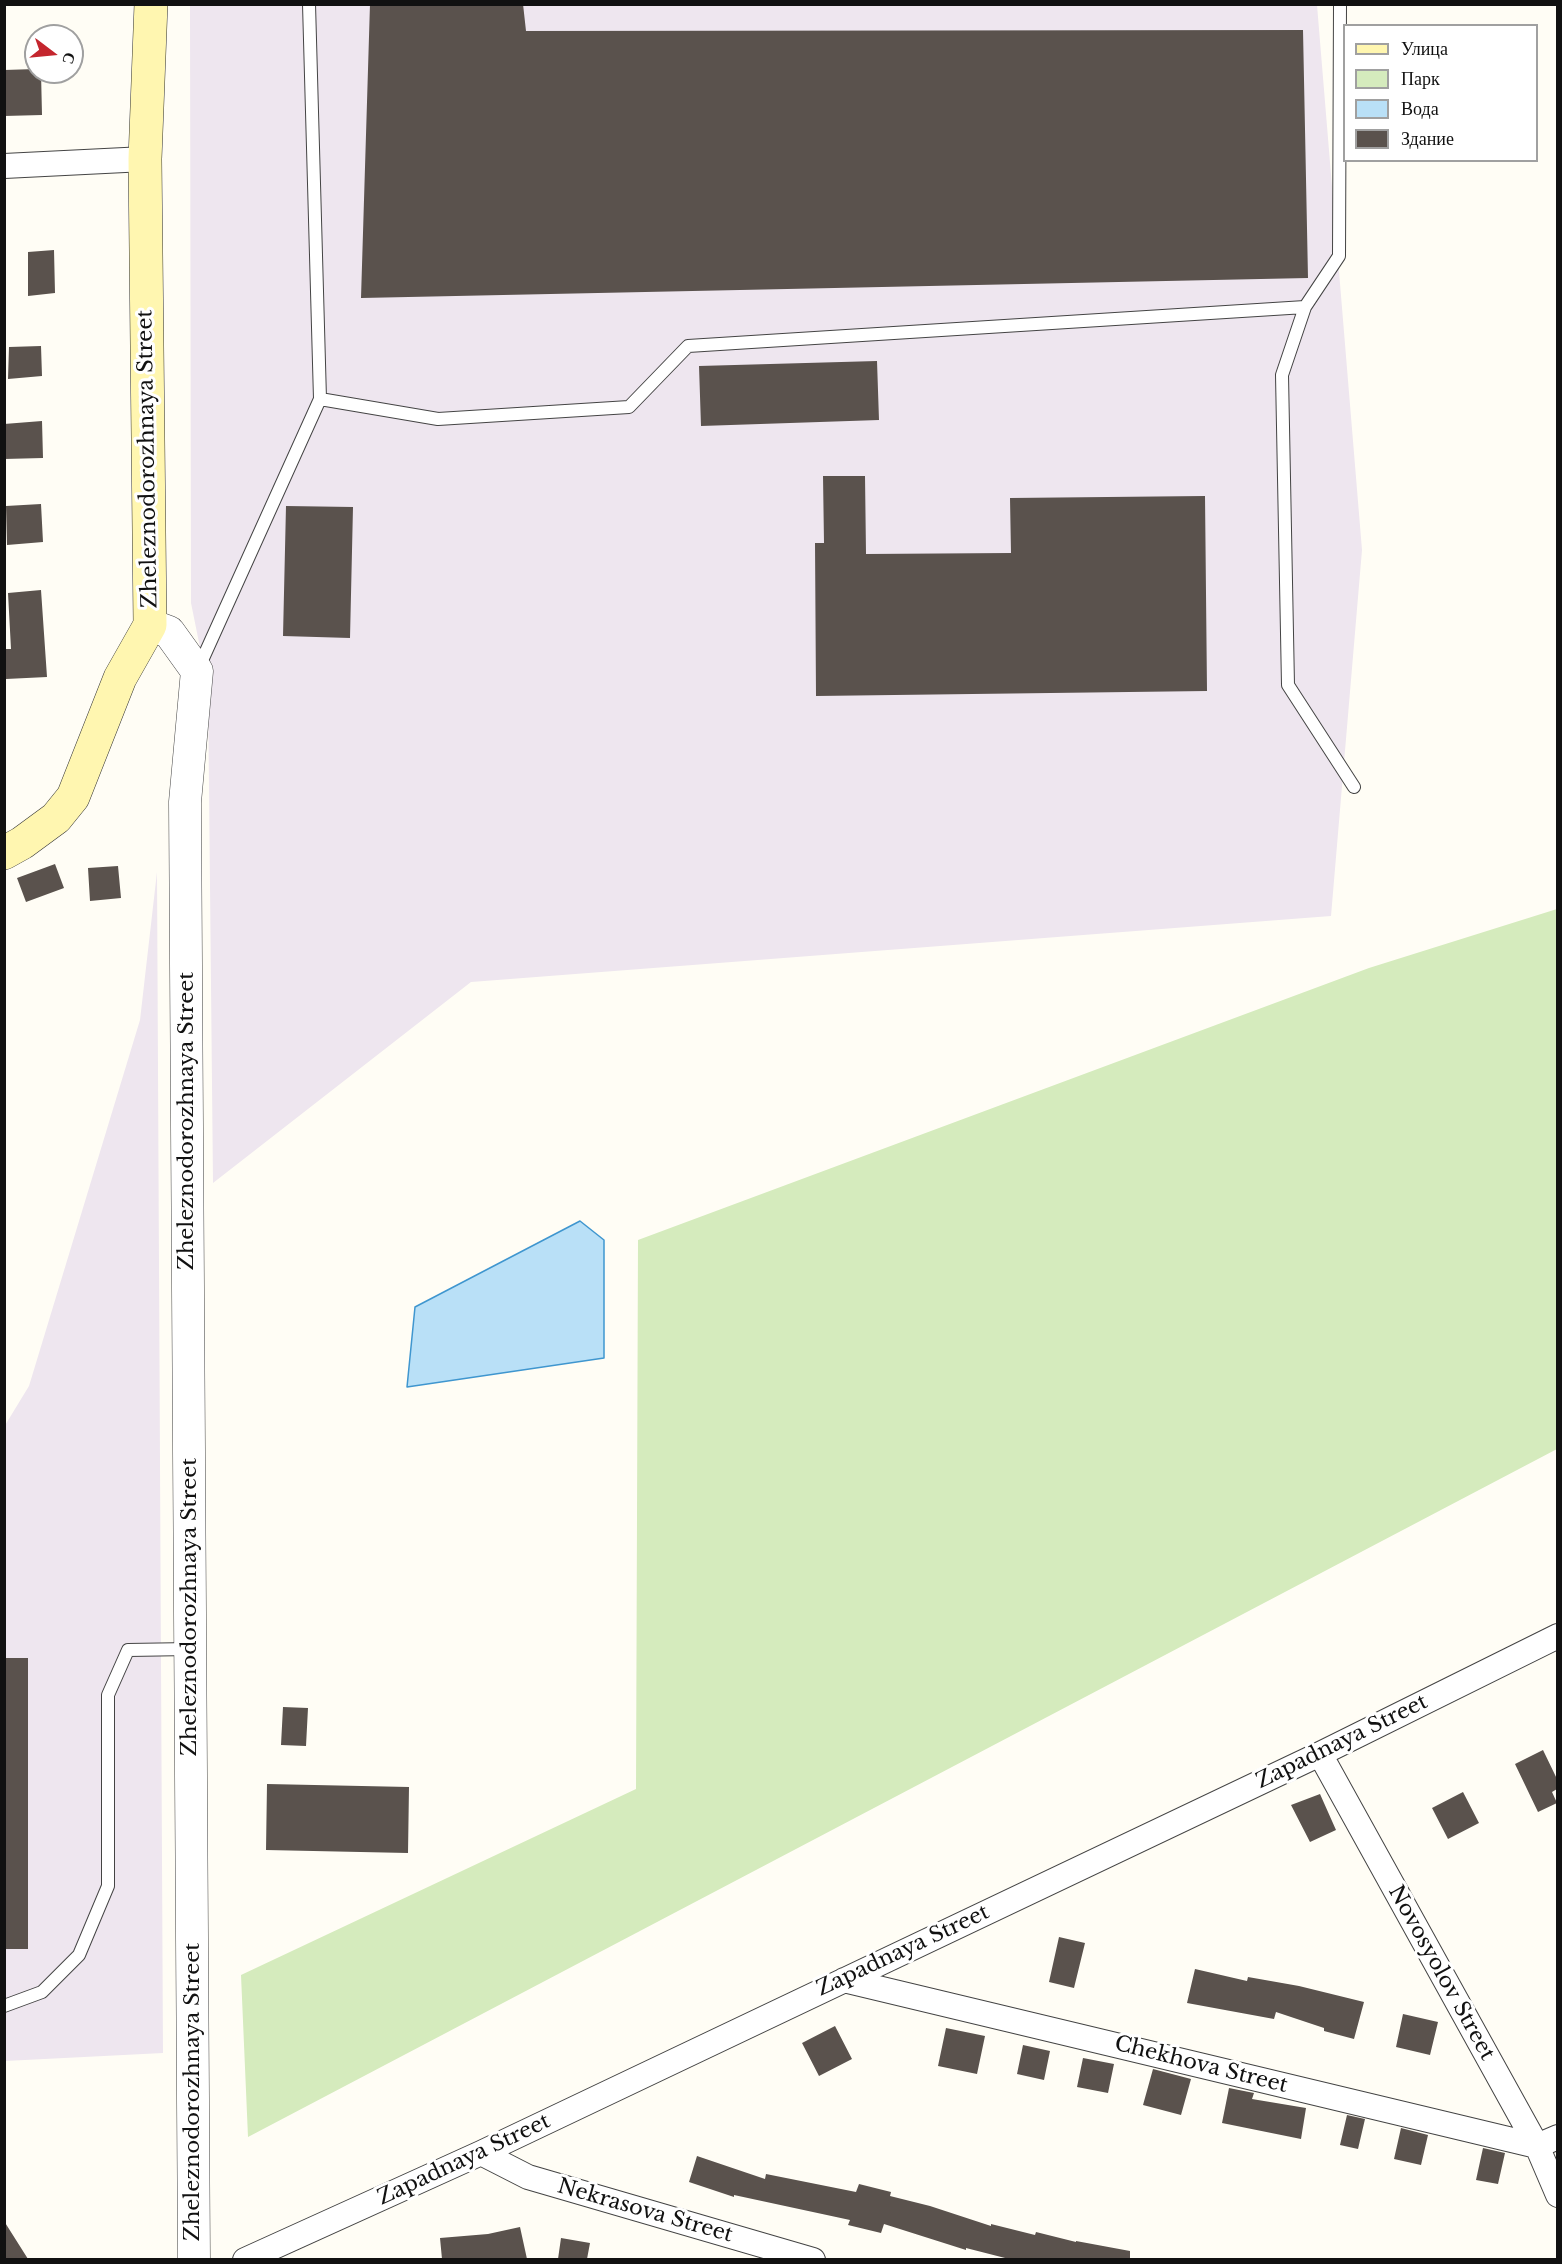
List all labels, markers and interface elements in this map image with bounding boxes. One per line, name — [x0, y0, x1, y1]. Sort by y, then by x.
north arrow — [24, 24, 84, 84]
legend — [1343, 24, 1538, 162]
text: Улица — [1401, 38, 1448, 60]
text: С — [58, 50, 81, 67]
text: Парк — [1401, 68, 1440, 90]
text: Вода — [1401, 98, 1439, 120]
text: Здание — [1401, 128, 1454, 150]
street label: Zheleznodorozhnaya Street — [133, 310, 163, 608]
street label: Zheleznodorozhnaya Street — [174, 972, 200, 1270]
street label: Zheleznodorozhnaya Street — [177, 1458, 203, 1756]
street label: Zapadnaya Street — [1252, 1690, 1432, 1794]
street label: Novosyolov Street — [1382, 1881, 1500, 2065]
street label: Zapadnaya Street — [813, 1900, 993, 2002]
street label: Zheleznodorozhnaya Street — [180, 1943, 206, 2241]
street label: Chekhova Street — [1112, 2031, 1290, 2099]
street label: Zapadnaya Street — [374, 2109, 554, 2211]
street label: Nekrasova Street — [554, 2174, 736, 2248]

